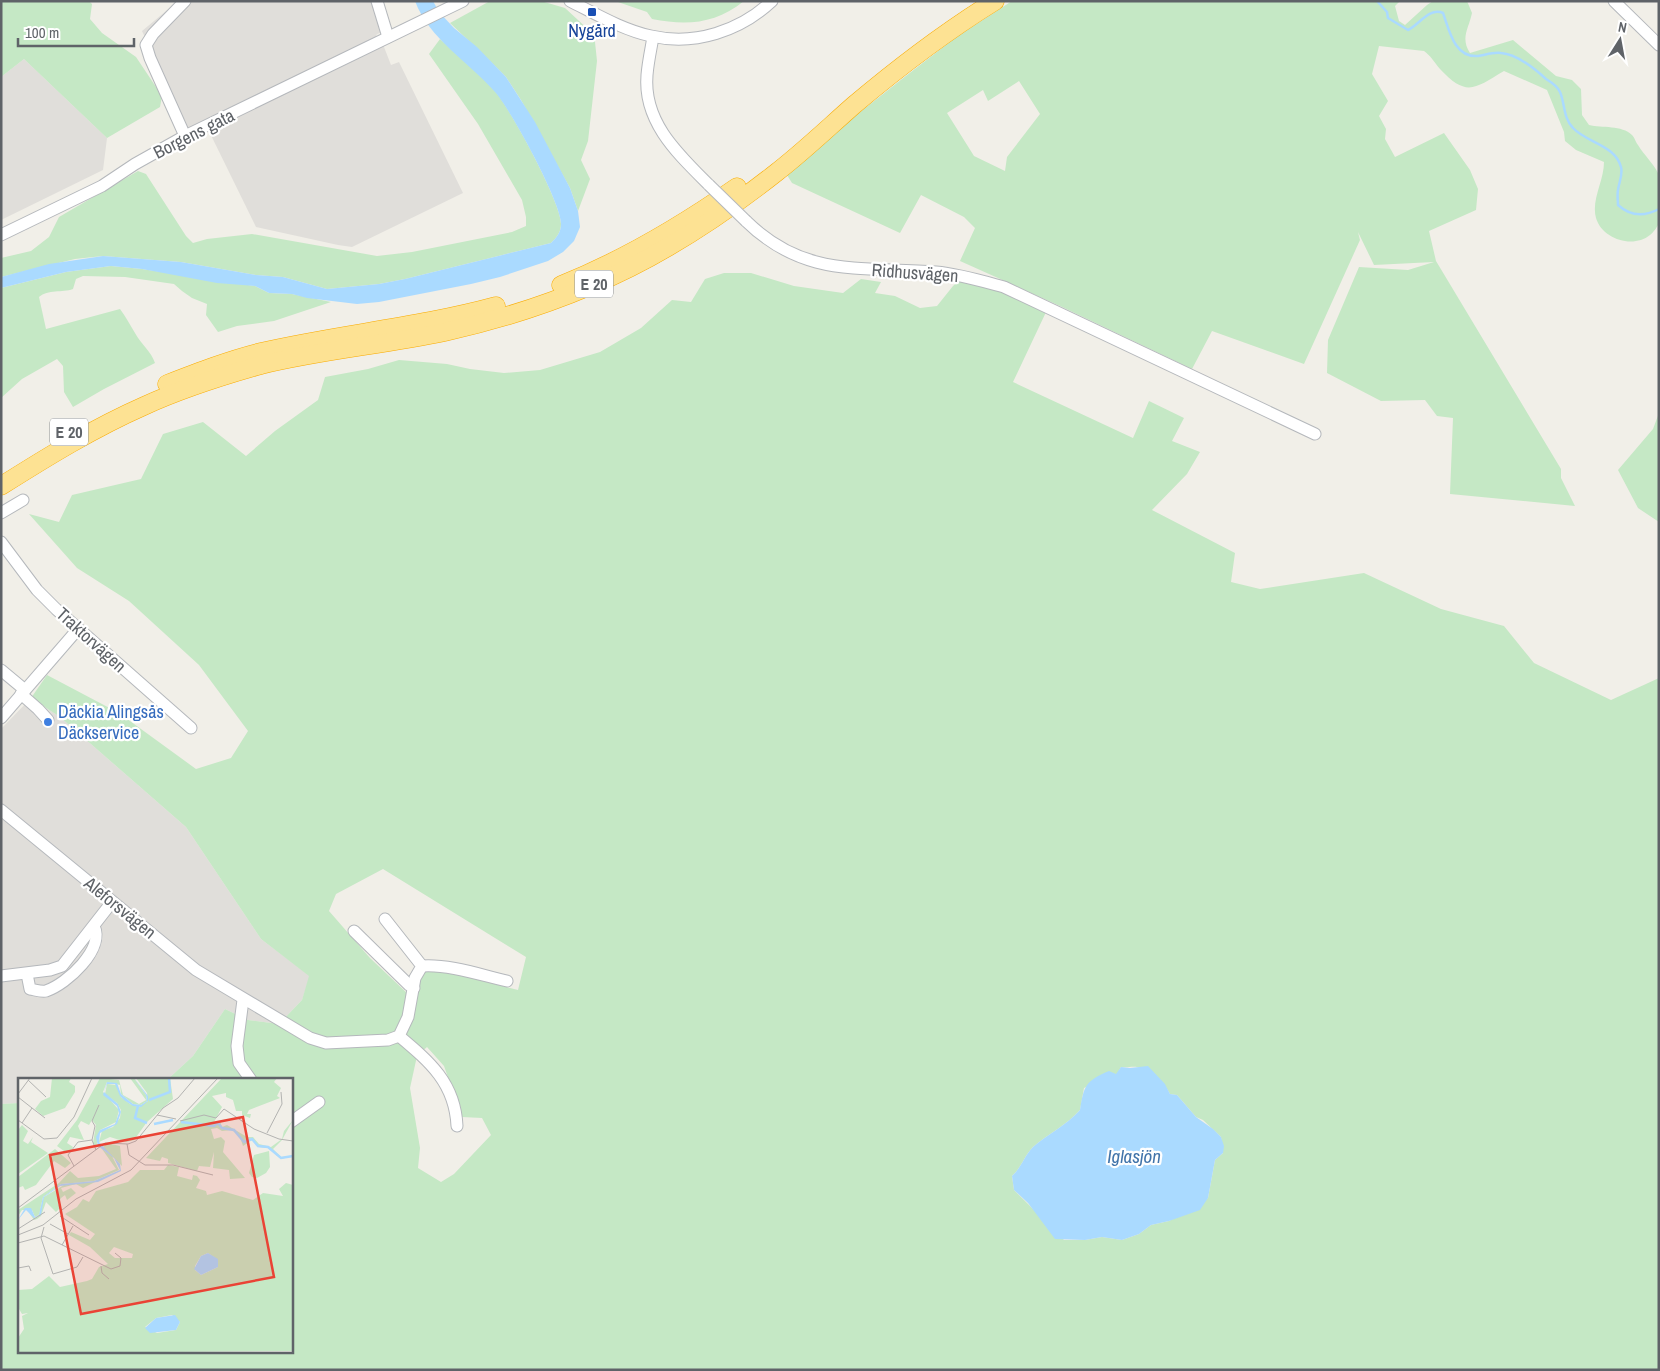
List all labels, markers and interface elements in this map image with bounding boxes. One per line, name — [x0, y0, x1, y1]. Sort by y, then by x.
marker: Nygård — [586, 6, 598, 18]
scale bar — [18, 15, 134, 47]
north arrow — [1595, 15, 1645, 65]
place label: Nygård — [568, 18, 616, 43]
text: N — [1617, 18, 1628, 37]
text: 100 m — [25, 22, 59, 43]
street label: Borgens gata — [149, 102, 239, 165]
street label: Ridhusvägen — [871, 257, 959, 288]
road number: E 20 — [575, 270, 613, 298]
road number: E 20 — [50, 418, 88, 446]
street label: Traktorvägen — [51, 601, 132, 678]
place label: Däckia Alingsås Däckservice — [58, 699, 164, 745]
marker: Däckia Alingsås Däckservice — [42, 716, 54, 728]
street label: Aleforsvägen — [78, 870, 162, 944]
inset map — [18, 1078, 292, 1354]
water label: Iglasjön — [1107, 1143, 1161, 1169]

